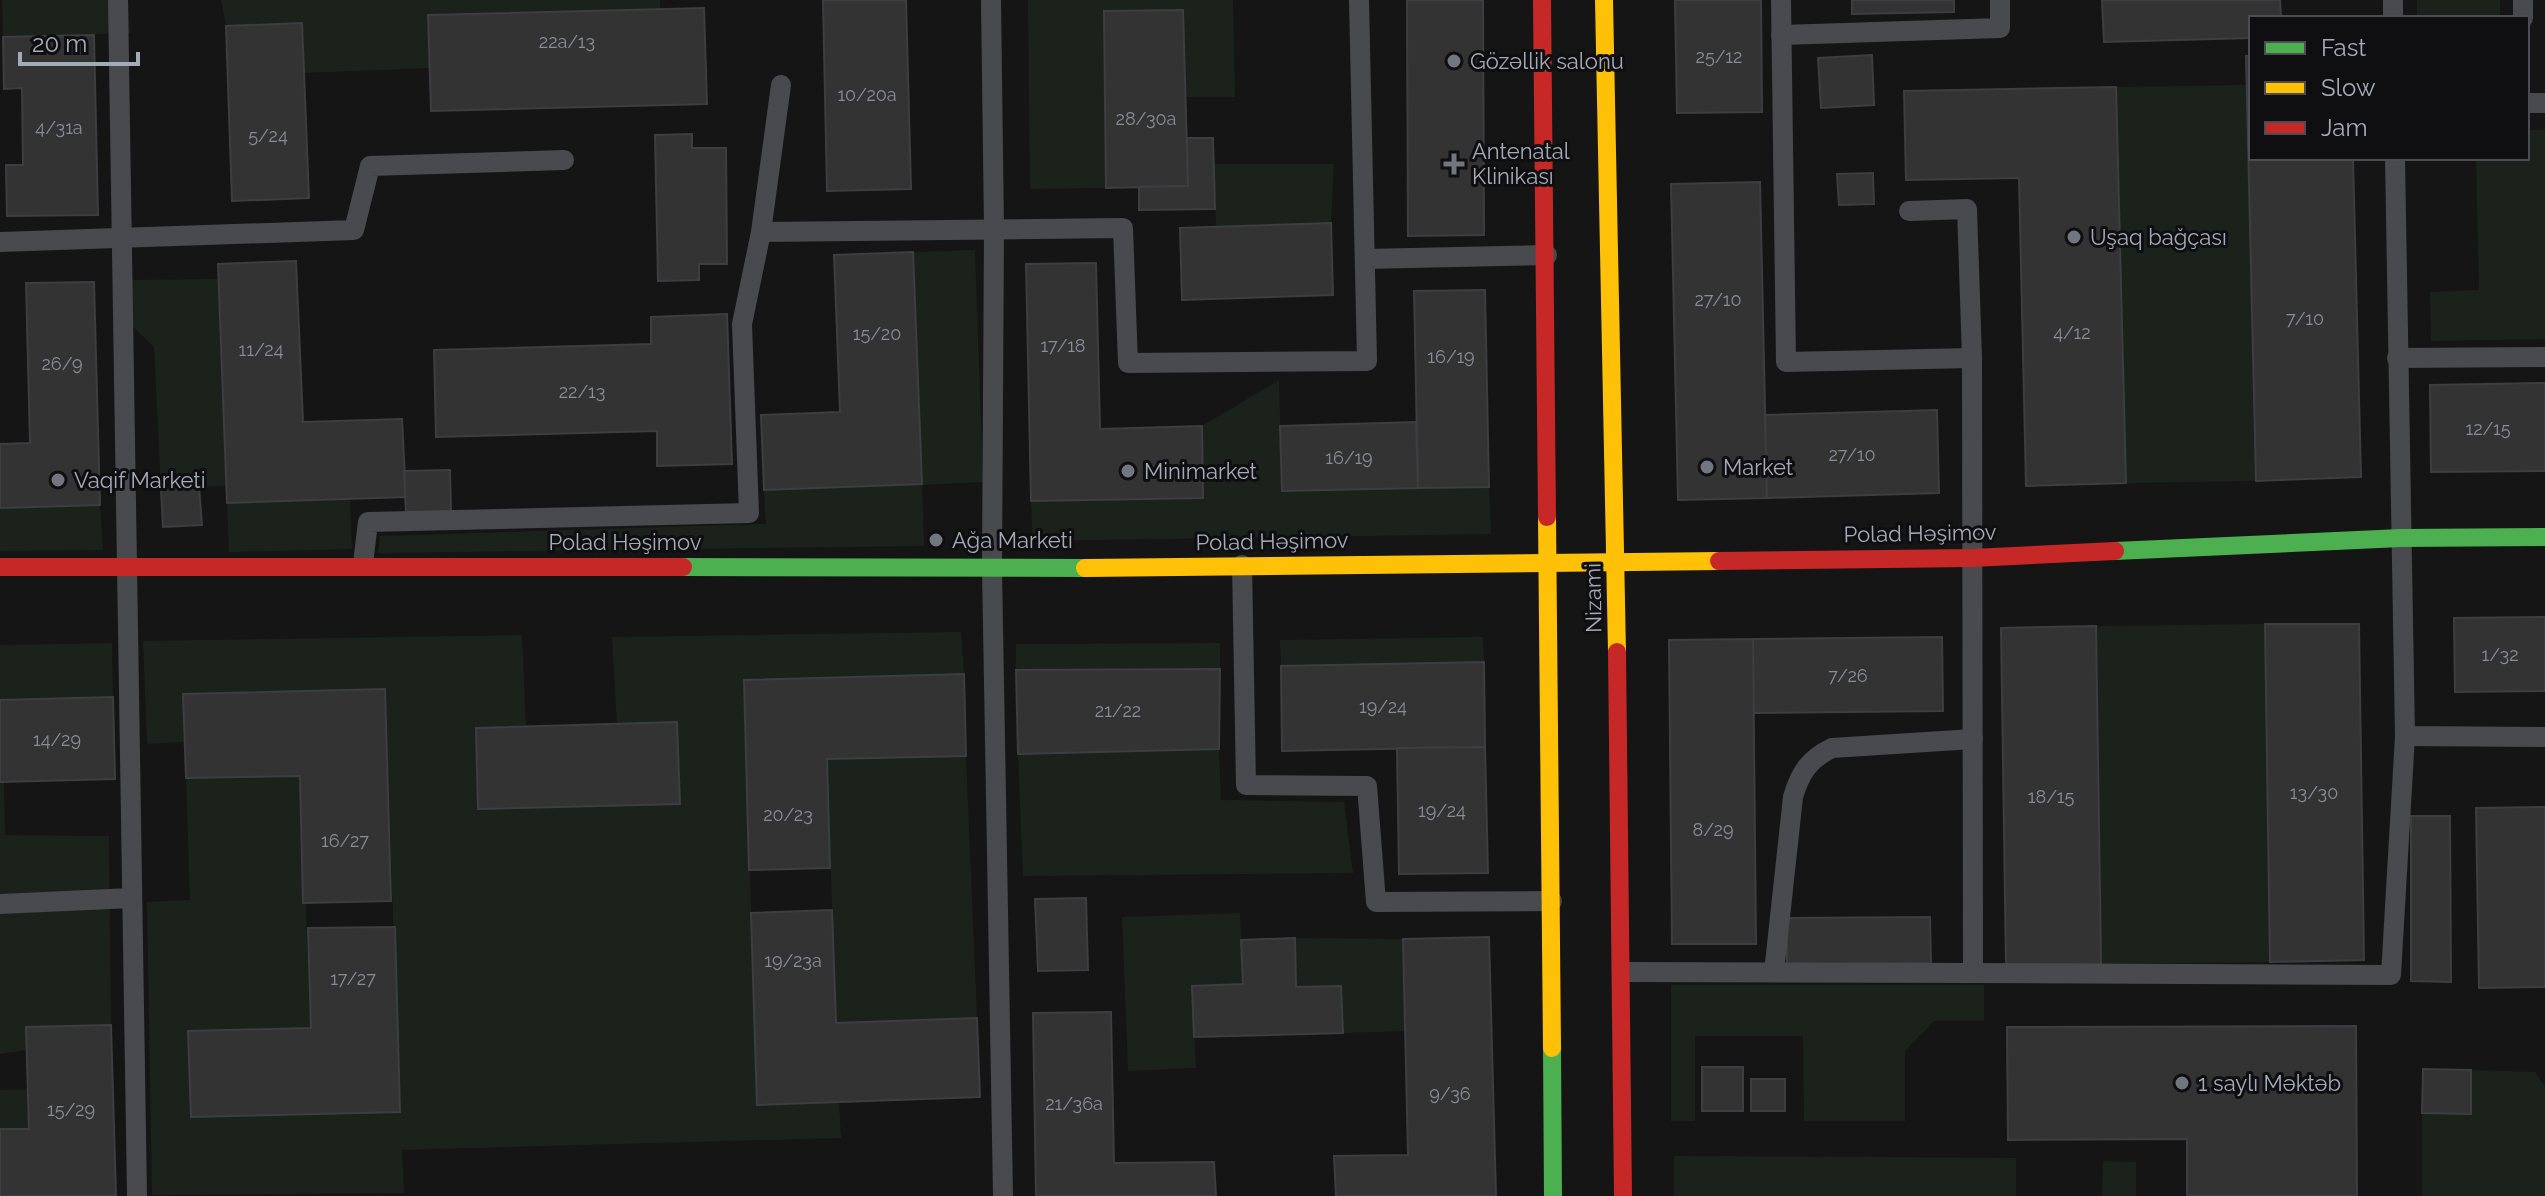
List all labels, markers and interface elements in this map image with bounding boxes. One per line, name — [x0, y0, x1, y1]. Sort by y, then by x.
scale bar — [20, 16, 138, 66]
legend — [2249, 16, 2529, 160]
text: 20 m — [32, 29, 87, 58]
house number: 22a/13 — [539, 31, 595, 52]
text: Fast — [2321, 33, 2366, 62]
house number: 25/12 — [1696, 46, 1742, 67]
place label: Gözəllik salonu — [1470, 48, 1624, 74]
marker: Gözəllik salonu — [1445, 52, 1463, 70]
text: Slow — [2321, 73, 2376, 102]
house number: 10/20a — [837, 84, 897, 105]
house number: 28/30a — [1116, 108, 1176, 129]
text: Jam — [2321, 113, 2367, 142]
house number: 4/31a — [35, 117, 83, 138]
house number: 5/24 — [248, 125, 288, 146]
place label: Antenatal Klinikası — [1472, 138, 1570, 189]
marker: Antenatal Klinikası — [1443, 153, 1465, 175]
place label: Uşaq bağçası — [2090, 224, 2227, 250]
marker: Uşaq bağçası — [2065, 228, 2083, 246]
house number: 27/10 — [1694, 289, 1742, 310]
house number: 7/10 — [2286, 308, 2324, 329]
house number: 4/12 — [2053, 322, 2091, 343]
house number: 15/20 — [853, 323, 901, 344]
house number: 17/18 — [1040, 335, 1086, 356]
house number: 11/24 — [238, 339, 284, 360]
house number: 16/19 — [1427, 346, 1475, 367]
house number: 26/9 — [41, 353, 83, 374]
house number: 22/13 — [559, 381, 605, 402]
house number: 12/15 — [2465, 418, 2511, 439]
house number: 27/10 — [1828, 444, 1876, 465]
house number: 16/19 — [1325, 447, 1373, 468]
place label: Market — [1723, 454, 1794, 480]
place label: Minimarket — [1144, 458, 1258, 484]
marker: Market — [1698, 458, 1716, 476]
marker: Minimarket — [1119, 462, 1137, 480]
place label: Vaqif Marketi — [74, 467, 205, 493]
marker: Vaqif Marketi — [49, 471, 67, 489]
street label: Polad Həşimov — [1843, 519, 1997, 547]
place label: Ağa Marketi — [952, 527, 1073, 553]
street label: Polad Həşimov — [1195, 527, 1349, 555]
street label: Polad Həşimov — [549, 529, 702, 555]
marker: Ağa Marketi — [927, 531, 945, 549]
street label: Nizami — [1579, 563, 1607, 633]
house number: 1/32 — [2481, 644, 2519, 665]
house number: 7/26 — [1828, 665, 1868, 686]
house number: 19/24 — [1359, 696, 1407, 717]
house number: 21/22 — [1095, 700, 1141, 721]
house number: 14/29 — [33, 729, 81, 750]
house number: 13/30 — [2290, 782, 2338, 803]
house number: 18/15 — [2028, 786, 2074, 807]
house number: 19/24 — [1418, 800, 1466, 821]
house number: 20/23 — [763, 804, 813, 825]
house number: 8/29 — [1692, 819, 1734, 840]
house number: 16/27 — [321, 830, 369, 851]
house number: 19/23a — [764, 950, 822, 971]
house number: 17/27 — [330, 968, 376, 989]
place label: 1 saylı Məktəb — [2198, 1070, 2341, 1096]
marker: 1 saylı Məktəb — [2173, 1074, 2191, 1092]
house number: 9/36 — [1429, 1083, 1471, 1104]
house number: 21/36a — [1045, 1093, 1103, 1114]
house number: 15/29 — [47, 1099, 95, 1120]

